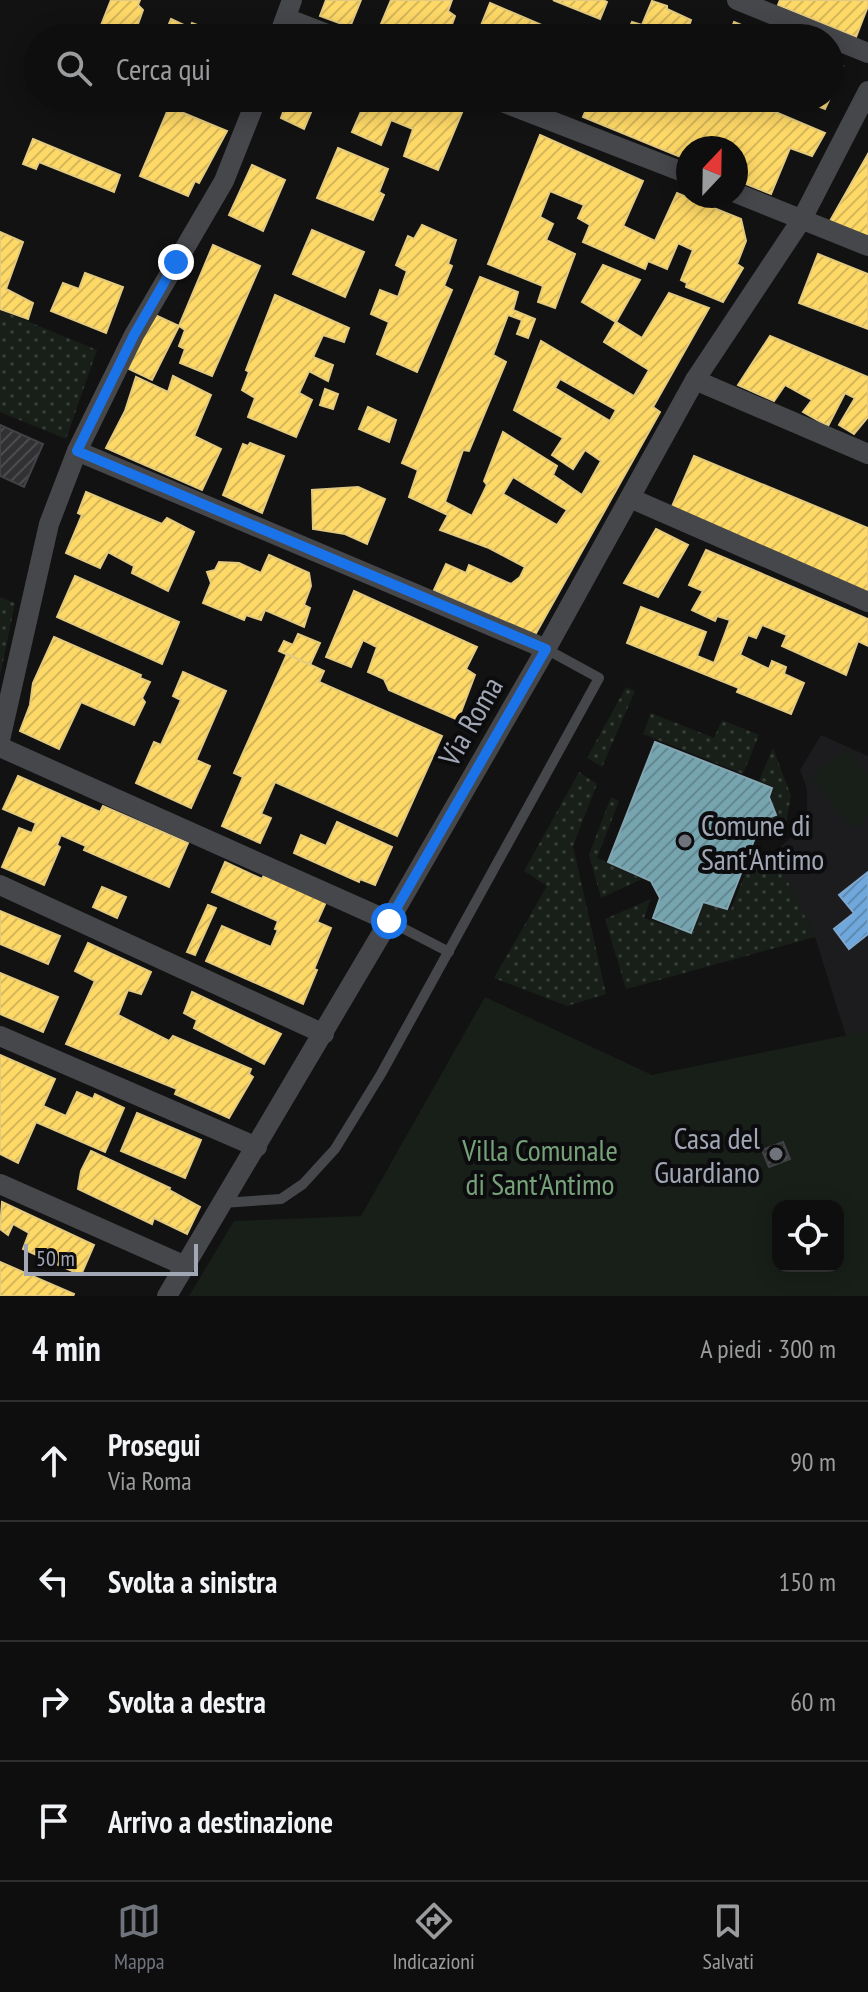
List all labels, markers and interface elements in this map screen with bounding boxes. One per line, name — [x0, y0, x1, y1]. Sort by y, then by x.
search box — [24, 24, 844, 112]
icon: search — [52, 46, 96, 90]
text: Cerca qui — [116, 49, 211, 88]
north arrow — [676, 136, 748, 208]
route end — [158, 244, 194, 280]
street label: Via Roma — [428, 669, 511, 773]
place label: Comune di Sant'Antimo — [701, 805, 824, 878]
marker: Comune di Sant'Antimo — [676, 832, 694, 850]
route start — [371, 903, 407, 939]
place label: Casa del Guardiano — [654, 1118, 760, 1191]
park label: Villa Comunale di Sant'Antimo — [461, 1130, 618, 1203]
marker: Casa del Guardiano — [767, 1145, 785, 1163]
map controls — [772, 1200, 844, 1272]
button: locate — [772, 1200, 844, 1272]
scale bar — [24, 1240, 198, 1276]
text: 50 m — [36, 1244, 75, 1272]
text: 4 min — [32, 1326, 101, 1370]
text: A piedi · 300 m — [700, 1332, 836, 1365]
text: Prosegui — [108, 1425, 201, 1464]
icon: ahead — [32, 1439, 76, 1483]
text: 90 m — [790, 1445, 836, 1478]
text: Via Roma — [108, 1464, 192, 1497]
icon: left — [32, 1559, 76, 1603]
text: Svolta a sinistra — [108, 1562, 277, 1601]
text: 150 m — [778, 1565, 836, 1598]
icon: right — [32, 1679, 76, 1723]
text: Svolta a destra — [108, 1682, 266, 1721]
text: 60 m — [790, 1685, 836, 1718]
icon: arrive — [32, 1799, 76, 1843]
text: Arrivo a destinazione — [108, 1802, 333, 1841]
tab: Mappa — [114, 1899, 165, 1975]
tab: Indicazioni — [392, 1899, 475, 1975]
tab: Salvati — [703, 1899, 754, 1975]

